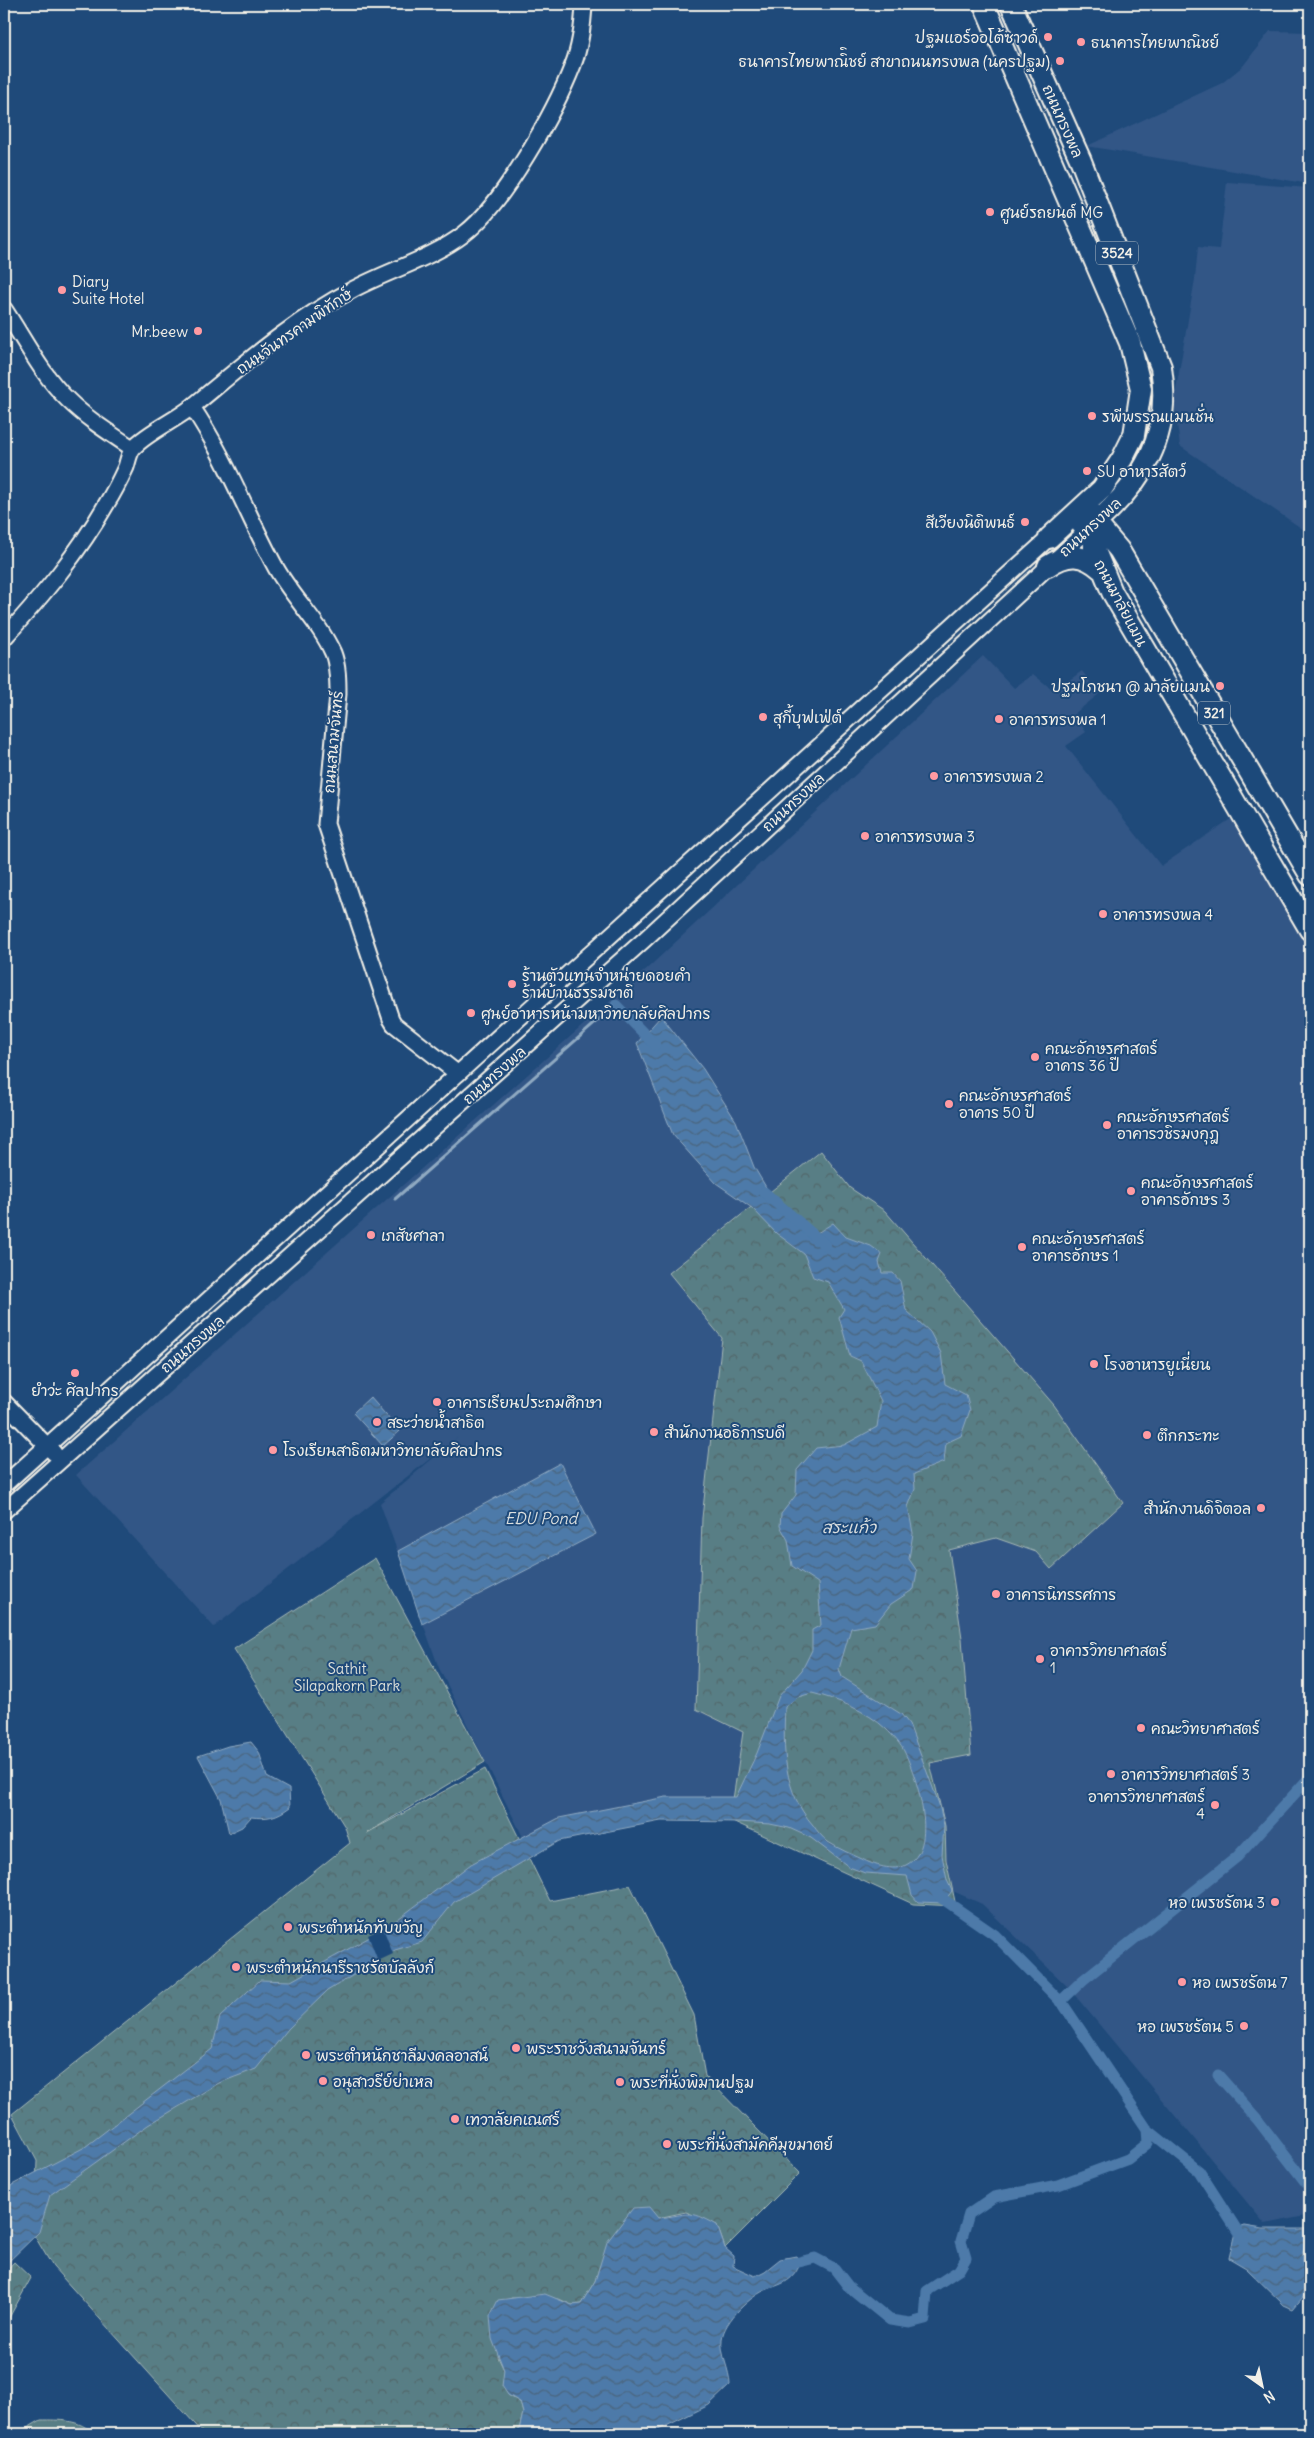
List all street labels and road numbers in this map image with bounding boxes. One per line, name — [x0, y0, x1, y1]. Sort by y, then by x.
street label: ถนนทรงพล — [1038, 81, 1088, 161]
road number: 3524 — [1096, 242, 1138, 264]
street label: ถนนจันทรคามพิทักษ์ — [232, 283, 356, 378]
street label: ถนนทรงพล — [1055, 493, 1125, 561]
street label: ถนนมาลัยแมน — [1090, 556, 1152, 650]
street label: ถนนสนามจันทร์ — [319, 689, 347, 794]
road number: 321 — [1198, 701, 1230, 724]
street label: ถนนทรงพล — [758, 768, 828, 836]
street label: ถนนทรงพล — [459, 1042, 529, 1108]
street label: ถนนทรงพล — [156, 1311, 228, 1377]

